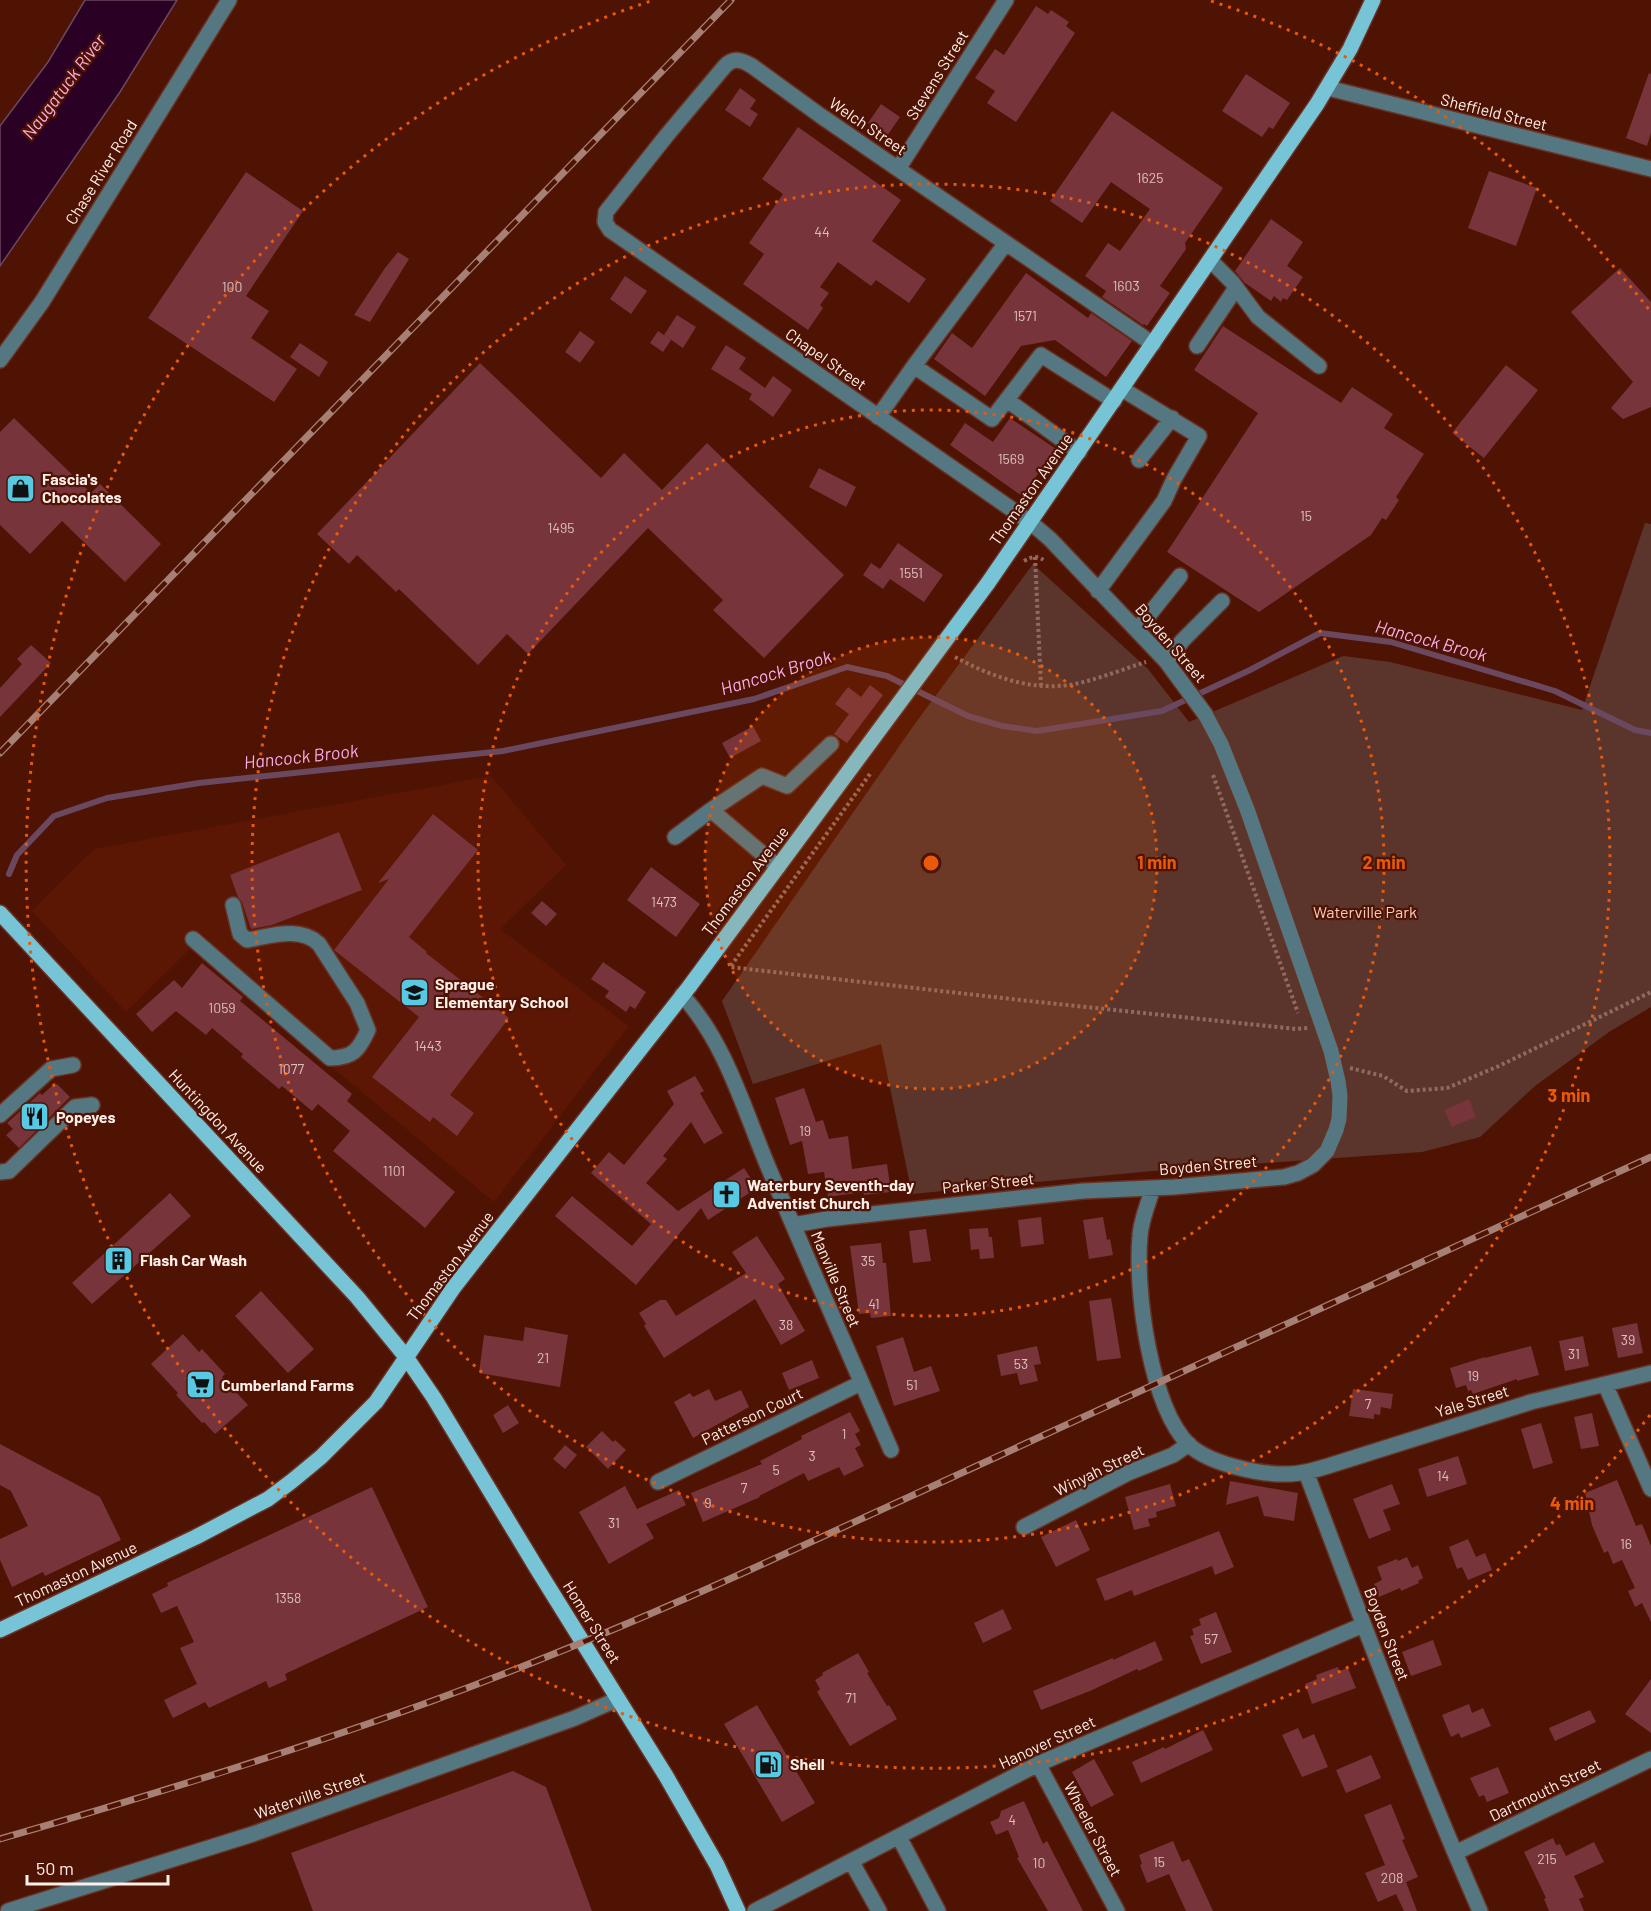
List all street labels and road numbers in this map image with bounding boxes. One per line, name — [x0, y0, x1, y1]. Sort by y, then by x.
street label: Stevens Street — [901, 26, 972, 123]
street label: Sheffield Street — [1439, 89, 1549, 134]
street label: Welch Street — [826, 93, 911, 158]
street label: Chase River Road — [61, 116, 140, 228]
street label: Chapel Street — [782, 324, 870, 393]
street label: Thomaston Avenue — [985, 429, 1076, 548]
street label: Boyden Street — [1132, 599, 1211, 686]
street label: Thomaston Avenue — [697, 822, 792, 939]
street label: Huntingdon Avenue — [165, 1065, 271, 1176]
street label: Boyden Street — [1158, 1151, 1258, 1178]
street label: Parker Street — [941, 1168, 1035, 1197]
street label: Thomaston Avenue — [402, 1207, 497, 1324]
street label: Manville Street — [808, 1228, 865, 1330]
street label: Yale Street — [1433, 1380, 1511, 1421]
street label: Patterson Court — [698, 1383, 806, 1448]
street label: Winyah Street — [1051, 1440, 1147, 1499]
street label: Thomaston Avenue — [12, 1537, 140, 1610]
street label: Homer Street — [560, 1577, 625, 1666]
street label: Boyden Street — [1361, 1585, 1414, 1683]
street label: Hanover Street — [996, 1711, 1098, 1772]
street label: Dartmouth Street — [1486, 1754, 1604, 1825]
street label: Waterville Street — [252, 1767, 368, 1822]
street label: Wheeler Street — [1061, 1778, 1126, 1879]

